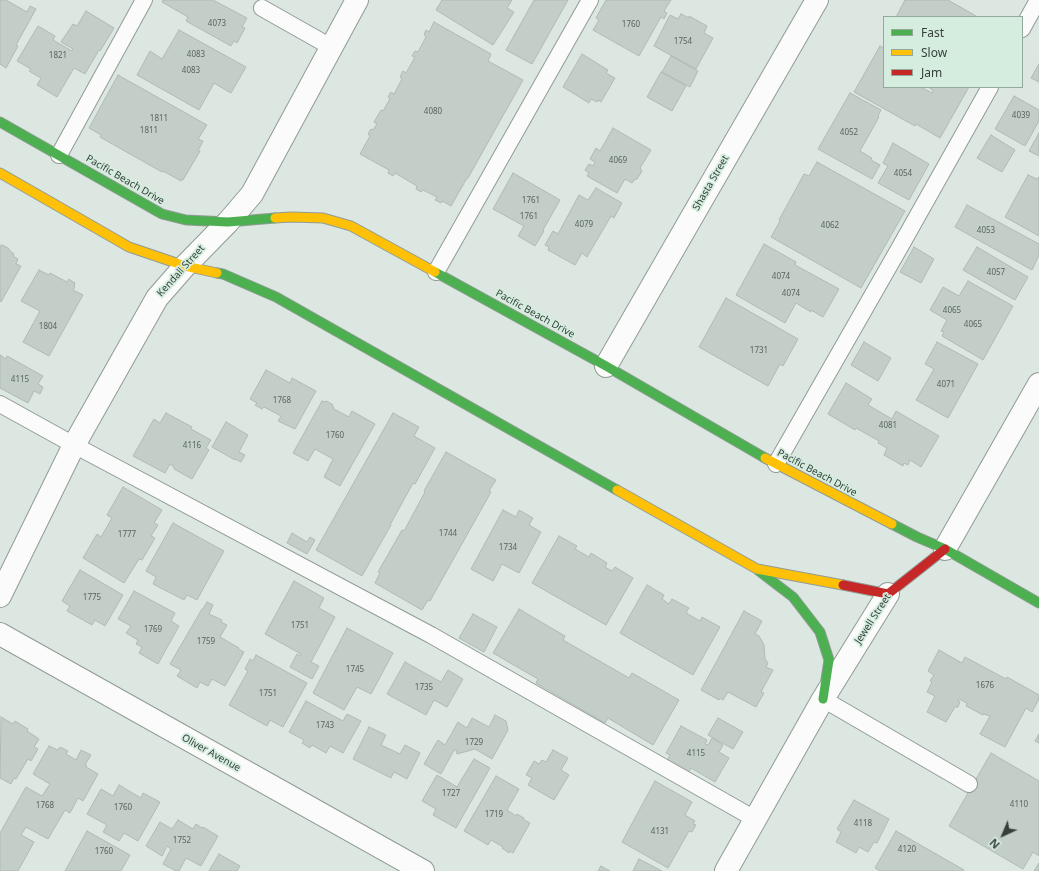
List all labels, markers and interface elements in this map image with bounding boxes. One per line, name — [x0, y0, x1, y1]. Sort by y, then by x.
legend — [883, 16, 1023, 88]
house number: 4073 — [208, 19, 226, 29]
house number: 1760 — [622, 20, 640, 30]
text: Fast — [921, 24, 944, 41]
house number: 1754 — [674, 37, 692, 47]
text: Slow — [921, 44, 947, 61]
house number: 4083 — [187, 50, 205, 60]
house number: 1821 — [49, 51, 67, 61]
text: Jam — [921, 64, 942, 81]
house number: 4083 — [182, 66, 200, 76]
house number: 4080 — [424, 107, 442, 117]
house number: 4039 — [1012, 111, 1030, 121]
house number: 1811 — [150, 114, 168, 124]
house number: 1811 — [140, 126, 158, 136]
house number: 4052 — [840, 128, 858, 138]
street label: Pacific Beach Drive — [84, 153, 166, 207]
street label: Shasta Street — [690, 153, 732, 213]
house number: 4069 — [609, 156, 627, 166]
house number: 4054 — [894, 169, 912, 179]
house number: 1761 — [522, 196, 540, 206]
house number: 1761 — [520, 212, 538, 222]
house number: 4079 — [575, 220, 593, 230]
house number: 4062 — [821, 221, 839, 231]
house number: 4053 — [977, 226, 995, 236]
street label: Kendall Street — [155, 243, 207, 299]
house number: 4057 — [987, 268, 1005, 278]
house number: 4074 — [772, 272, 790, 282]
street label: Pacific Beach Drive — [493, 287, 577, 341]
house number: 4074 — [782, 289, 800, 299]
house number: 4065 — [943, 306, 961, 316]
house number: 4065 — [964, 320, 982, 330]
house number: 1804 — [39, 322, 57, 332]
house number: 1731 — [750, 346, 768, 356]
house number: 4115 — [11, 375, 29, 385]
house number: 4071 — [937, 380, 955, 390]
house number: 1768 — [273, 396, 291, 406]
house number: 4081 — [879, 421, 897, 431]
house number: 1760 — [326, 431, 344, 441]
house number: 4116 — [183, 441, 201, 451]
street label: Pacific Beach Drive — [775, 447, 859, 499]
house number: 1744 — [439, 529, 457, 539]
house number: 1777 — [118, 530, 136, 540]
house number: 1734 — [499, 543, 517, 553]
street label: Jewell Street — [852, 592, 894, 646]
house number: 1775 — [83, 593, 101, 603]
house number: 1751 — [291, 621, 309, 631]
house number: 1769 — [144, 625, 162, 635]
house number: 1759 — [197, 637, 215, 647]
house number: 1745 — [346, 665, 364, 675]
house number: 1676 — [976, 681, 994, 691]
house number: 1735 — [415, 683, 433, 693]
house number: 1751 — [259, 689, 277, 699]
house number: 1743 — [316, 721, 334, 731]
street label: Oliver Avenue — [179, 732, 243, 774]
house number: 1729 — [465, 738, 483, 748]
house number: 4115 — [687, 749, 705, 759]
house number: 1727 — [442, 789, 460, 799]
house number: 4110 — [1010, 800, 1028, 810]
house number: 1768 — [36, 801, 54, 811]
house number: 1760 — [114, 803, 132, 813]
house number: 1719 — [485, 810, 503, 820]
north arrow — [983, 815, 1023, 855]
house number: 4118 — [854, 819, 872, 829]
house number: 4131 — [651, 827, 669, 837]
text: N — [986, 835, 1003, 853]
house number: 1752 — [173, 836, 191, 846]
house number: 4120 — [898, 845, 916, 855]
house number: 1760 — [95, 847, 113, 857]

